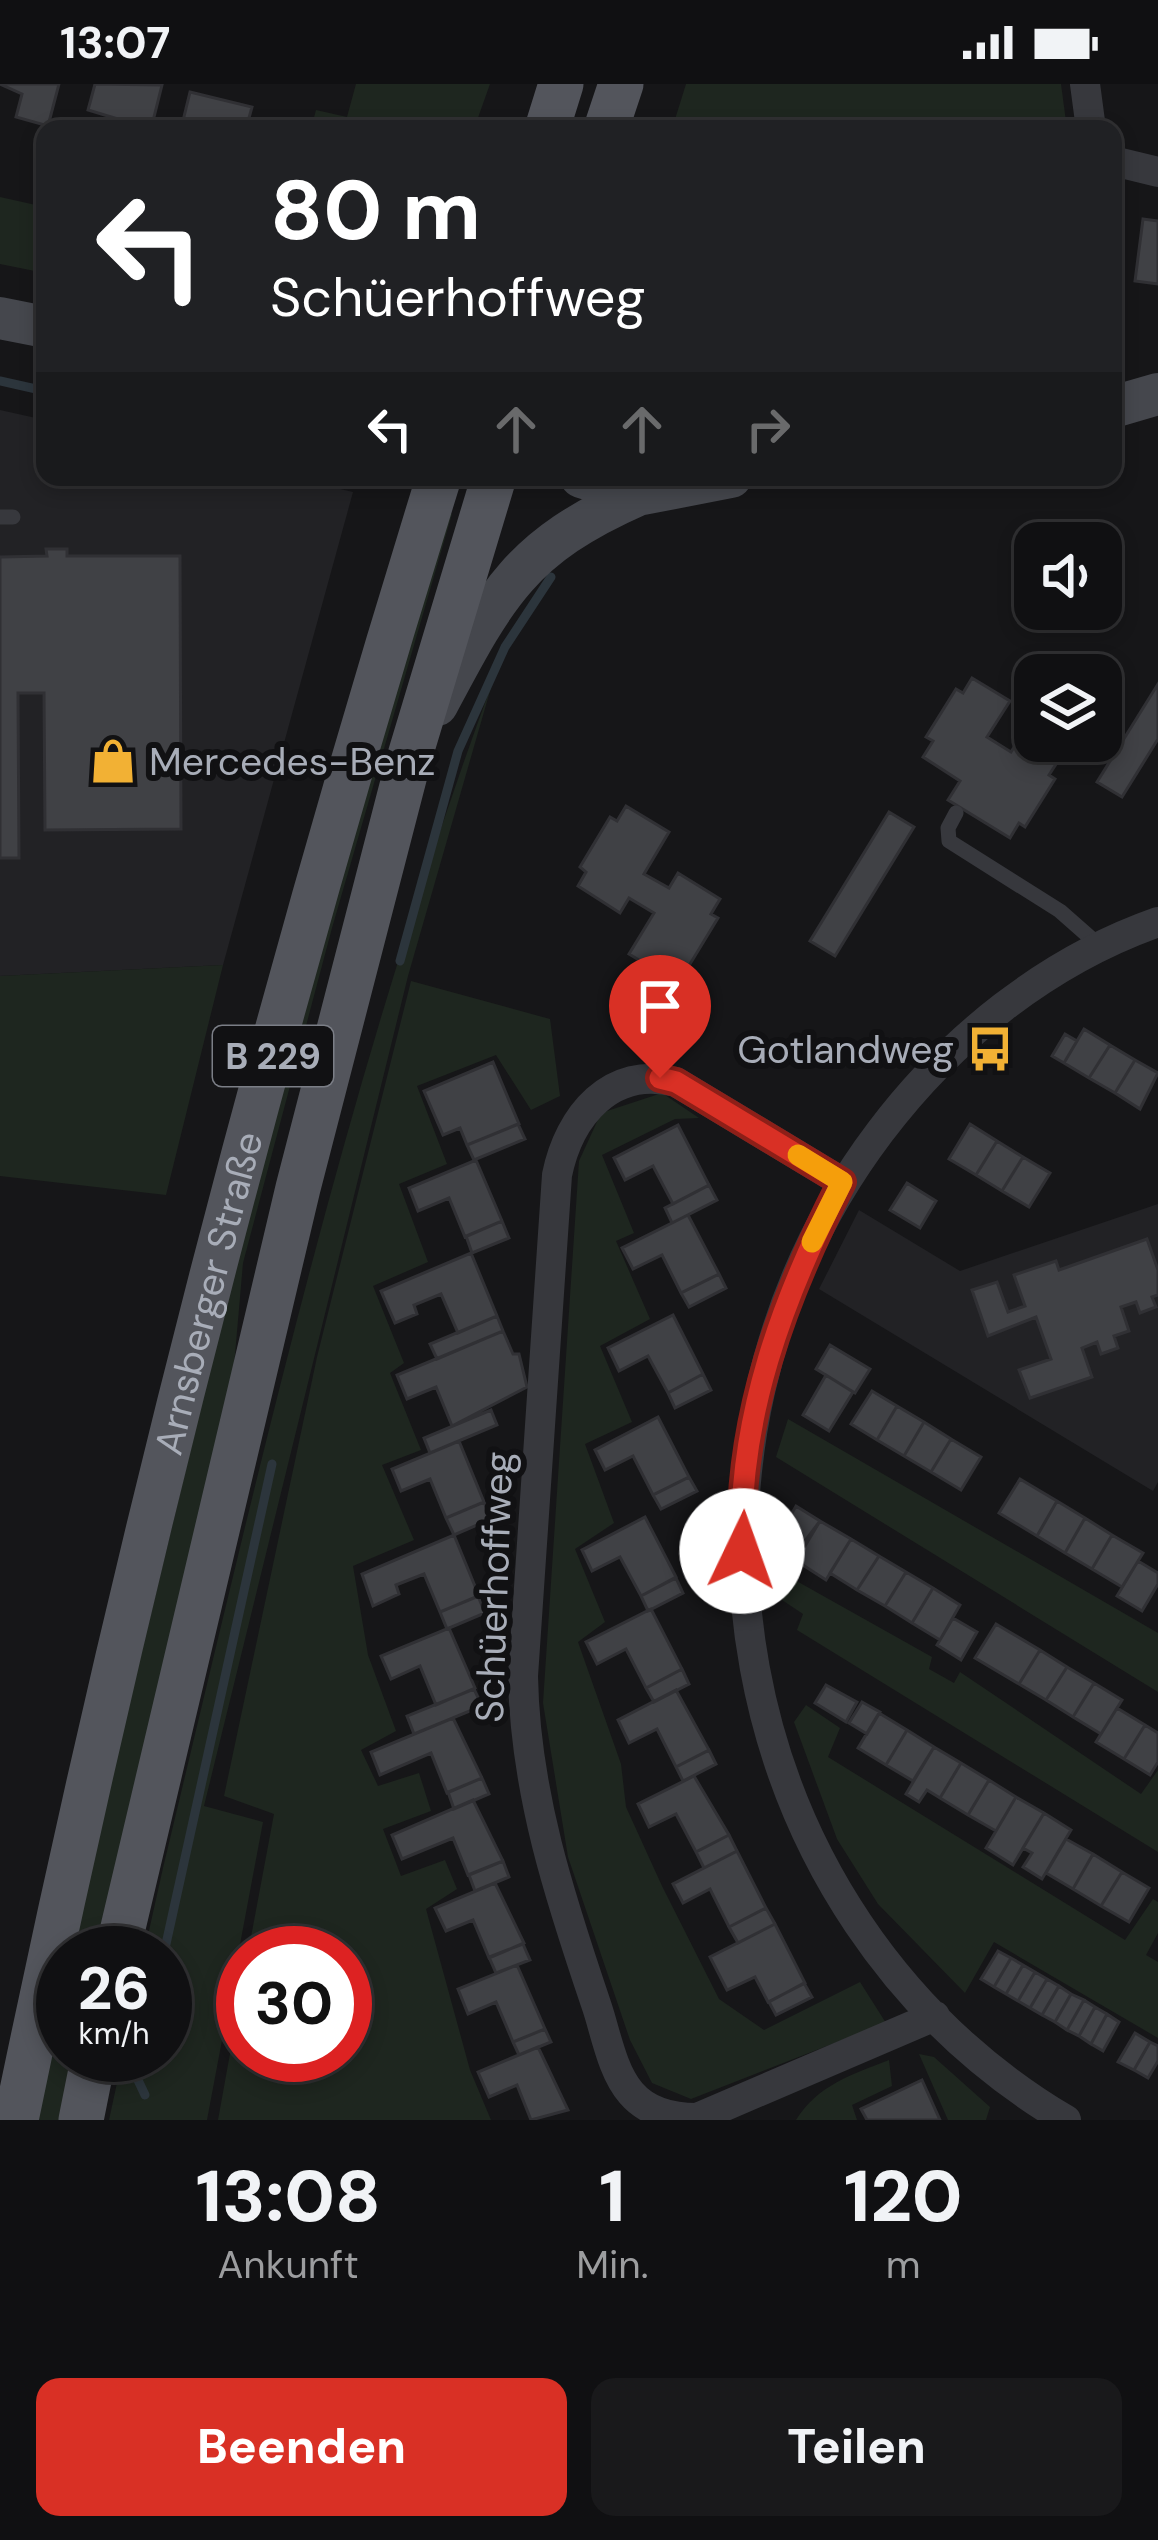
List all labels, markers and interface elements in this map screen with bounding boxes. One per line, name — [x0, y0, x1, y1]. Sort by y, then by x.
text: 13:07 — [60, 13, 171, 72]
text: 80 m — [270, 156, 481, 265]
icon: left — [72, 168, 228, 324]
text: Schüerhoffweg — [270, 262, 645, 333]
icon: left — [357, 396, 423, 462]
icon: ahead — [483, 396, 549, 462]
icon: ahead — [609, 396, 675, 462]
icon: right — [735, 396, 801, 462]
map controls — [1014, 522, 1122, 762]
button: sound — [1014, 522, 1122, 630]
button: layers — [1014, 654, 1122, 762]
shop icon: Mercedes-Benz — [88, 736, 138, 786]
place label: Mercedes-Benz — [149, 736, 435, 787]
pin — [609, 955, 711, 1078]
icon: arrive — [627, 973, 693, 1039]
place label: Gotlandweg — [737, 1024, 954, 1075]
bus stop icon: Gotlandweg — [965, 1024, 1015, 1074]
road number: B 229 — [213, 1026, 333, 1086]
street label: Arnsberger Straße — [142, 1126, 274, 1460]
street label: Schüerhoffweg — [464, 1451, 524, 1723]
position arrow — [679, 1488, 805, 1614]
speed limit sign: 30 — [216, 1926, 372, 2082]
text: 26 — [78, 1949, 150, 2028]
text: km/h — [79, 2014, 149, 2053]
text: 13:08 — [195, 2150, 381, 2243]
text: 1 — [599, 2150, 626, 2243]
text: 120 — [844, 2150, 963, 2243]
text: Ankunft — [217, 2239, 359, 2290]
text: Min. — [576, 2239, 648, 2290]
text: m — [886, 2239, 921, 2290]
button: Beenden — [36, 2378, 567, 2516]
button: Teilen — [591, 2378, 1122, 2516]

